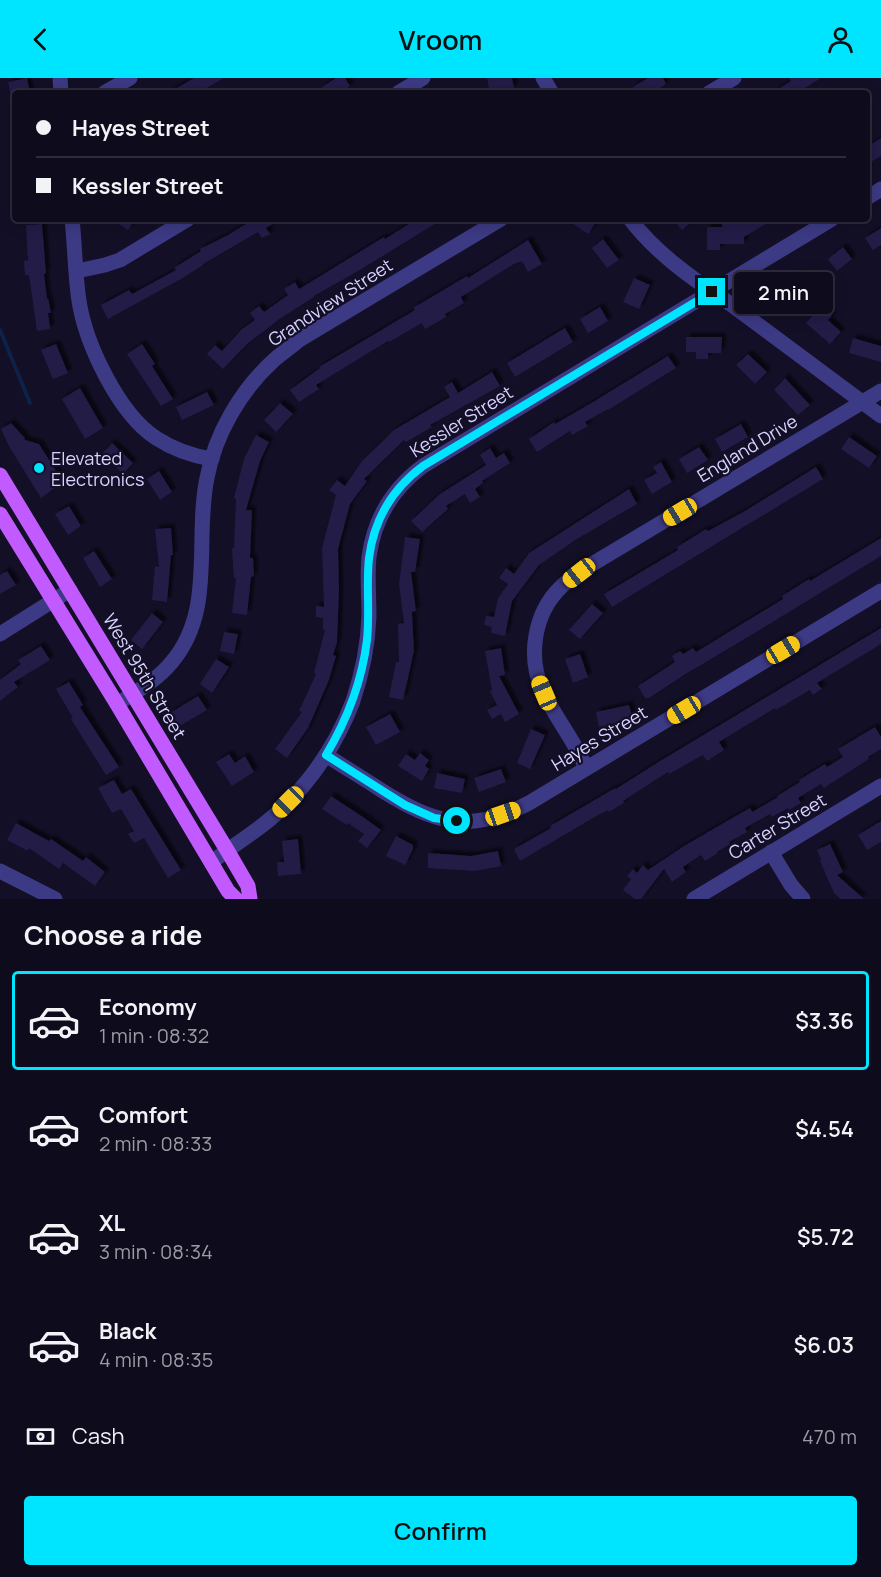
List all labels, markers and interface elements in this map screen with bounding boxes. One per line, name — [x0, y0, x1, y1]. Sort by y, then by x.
text: Vroom — [399, 21, 482, 58]
icon: back — [24, 23, 57, 56]
icon: person — [824, 23, 857, 56]
text: Hayes Street — [72, 113, 210, 143]
text: Kessler Street — [72, 171, 224, 201]
street label: Grandview Street — [263, 253, 397, 351]
callout: 2 min — [733, 271, 832, 313]
route end — [698, 278, 725, 305]
text: 2 min — [758, 279, 809, 306]
street label: Kessler Street — [405, 380, 517, 462]
street label: England Drive — [692, 409, 802, 487]
place label: Elevated Electronics — [51, 446, 144, 491]
marker: Elevated Electronics — [32, 461, 46, 475]
car — [660, 495, 700, 529]
car — [559, 555, 599, 591]
street label: West 95th Street — [98, 609, 192, 743]
car — [763, 633, 803, 667]
car — [529, 673, 559, 713]
car — [664, 693, 704, 727]
street label: Hayes Street — [547, 700, 651, 776]
car — [269, 783, 307, 821]
street label: Carter Street — [724, 787, 830, 865]
car — [483, 800, 523, 828]
route start — [443, 807, 470, 834]
text: Choose a ride — [24, 916, 202, 953]
text: Economy — [99, 992, 197, 1022]
icon: car — [27, 994, 81, 1048]
text: $3.36 — [795, 1006, 854, 1036]
text: 1 min · 08:32 — [99, 1022, 209, 1049]
text: Comfort — [99, 1100, 188, 1130]
icon: car — [27, 1102, 81, 1156]
text: $4.54 — [795, 1114, 854, 1144]
text: 2 min · 08:33 — [99, 1130, 212, 1157]
text: XL — [99, 1208, 125, 1238]
icon: car — [27, 1210, 81, 1264]
text: $5.72 — [797, 1222, 854, 1252]
text: 3 min · 08:34 — [99, 1238, 213, 1265]
text: Black — [99, 1316, 156, 1346]
icon: car — [27, 1318, 81, 1372]
text: $6.03 — [794, 1330, 854, 1360]
text: 4 min · 08:35 — [99, 1346, 213, 1373]
icon: cash — [24, 1420, 57, 1453]
text: Cash — [72, 1421, 125, 1451]
text: 470 m — [802, 1423, 857, 1450]
button: Confirm — [24, 1496, 857, 1565]

